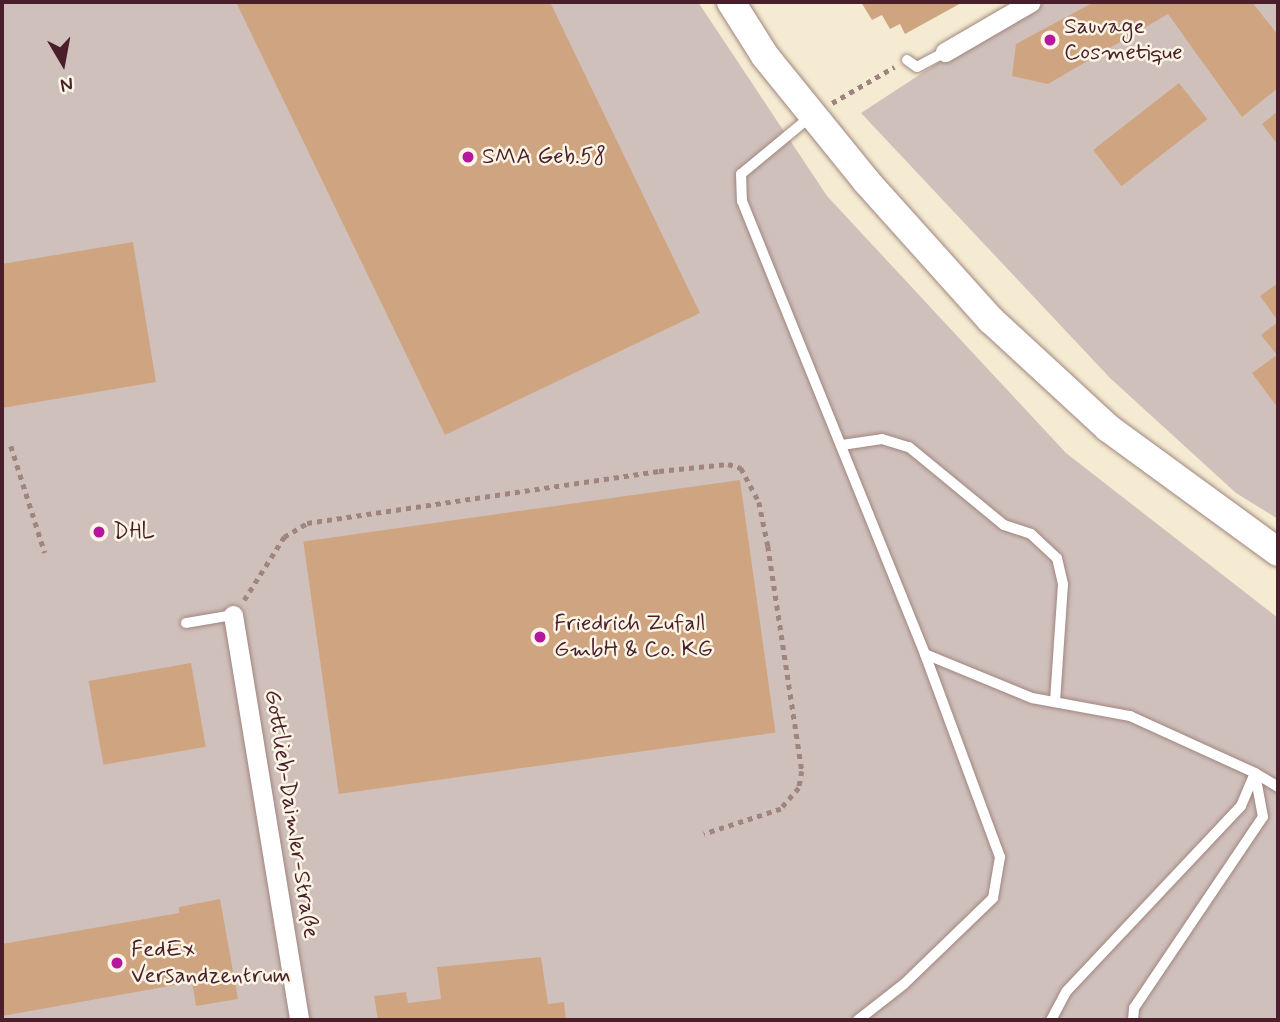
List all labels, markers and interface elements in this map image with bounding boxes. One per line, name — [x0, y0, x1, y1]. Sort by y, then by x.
place label: Sauvage Cosmetique — [1064, 13, 1183, 67]
north arrow — [28, 28, 98, 98]
marker: Sauvage Cosmetique — [1042, 32, 1058, 48]
text: N — [58, 71, 75, 98]
place label: SMA Geb.58 — [482, 143, 609, 171]
marker: SMA Geb.58 — [460, 149, 476, 165]
place label: DHL — [113, 518, 155, 546]
marker: DHL — [91, 524, 107, 540]
place label: Friedrich Zufall GmbH & Co. KG — [554, 610, 713, 664]
marker: Friedrich Zufall GmbH & Co. KG — [532, 629, 548, 645]
street label: Gottlieb-Daimler-Straße — [258, 688, 324, 940]
place label: FedEx Versandzentrum — [131, 936, 291, 990]
marker: FedEx Versandzentrum — [109, 955, 125, 971]

